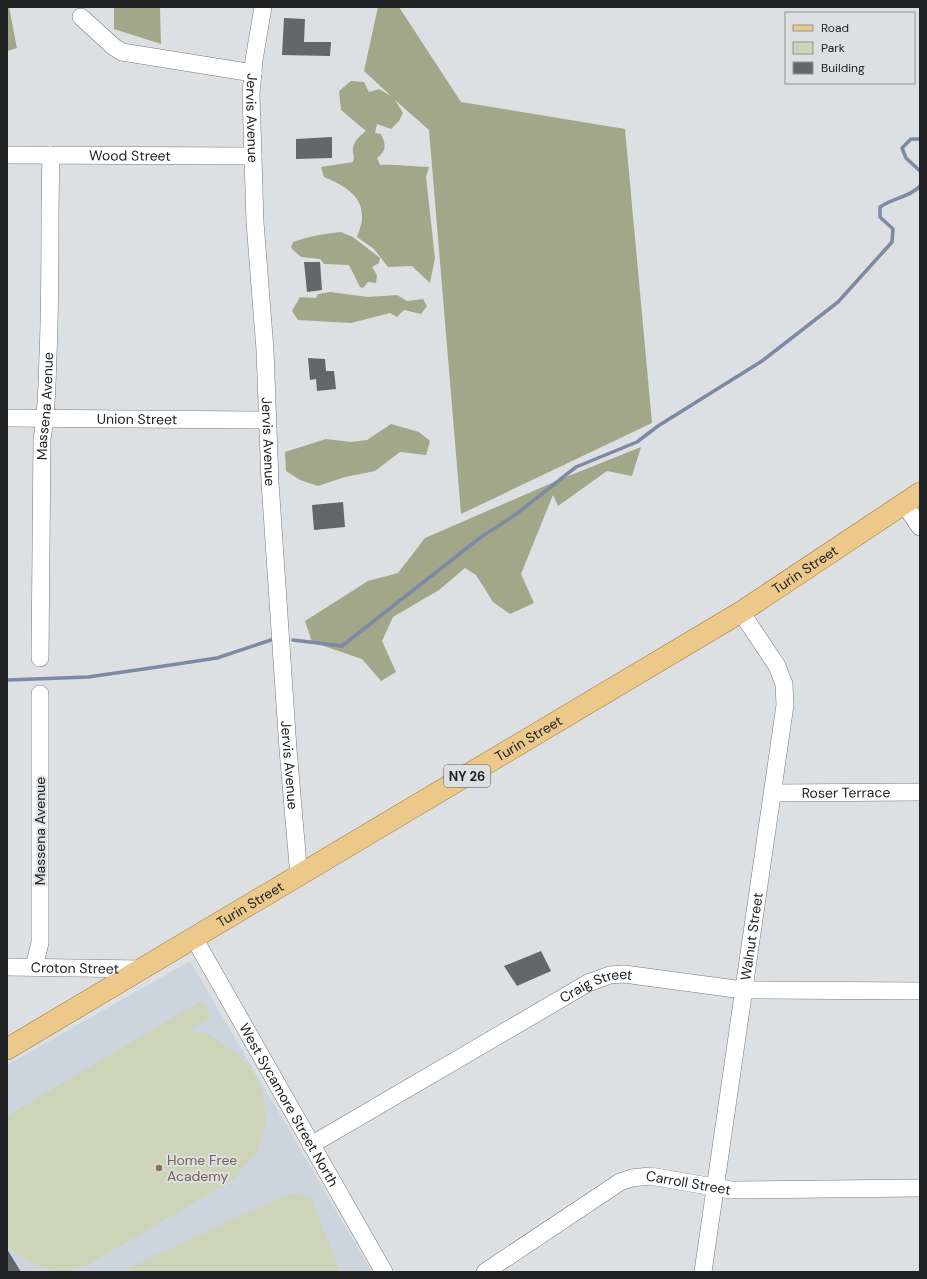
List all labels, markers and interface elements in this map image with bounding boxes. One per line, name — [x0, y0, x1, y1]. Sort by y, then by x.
legend — [785, 12, 915, 84]
text: Road — [821, 20, 849, 36]
text: Park — [821, 40, 845, 56]
text: Building — [821, 60, 865, 76]
street label: Jervis Avenue — [242, 73, 262, 163]
street label: Wood Street — [89, 146, 171, 165]
street label: Massena Avenue — [33, 352, 57, 460]
street label: Jervis Avenue — [258, 397, 279, 487]
street label: Union Street — [97, 410, 177, 428]
street label: Turin Street — [769, 541, 841, 598]
street label: Turin Street — [492, 711, 565, 765]
street label: Jervis Avenue — [277, 720, 302, 810]
road number: NY 26 — [444, 765, 490, 787]
street label: Massena Avenue — [31, 777, 49, 885]
street label: Roser Terrace — [802, 783, 890, 802]
street label: Turin Street — [213, 877, 287, 931]
street label: Walnut Street — [736, 891, 767, 982]
street label: Croton Street — [31, 958, 119, 978]
street label: Craig Street — [556, 965, 634, 1007]
street label: West Sycamore Street North — [235, 1020, 343, 1190]
place label: Home Free Academy — [167, 1151, 237, 1185]
marker: Home Free Academy — [154, 1163, 164, 1173]
street label: Carroll Street — [645, 1166, 732, 1199]

